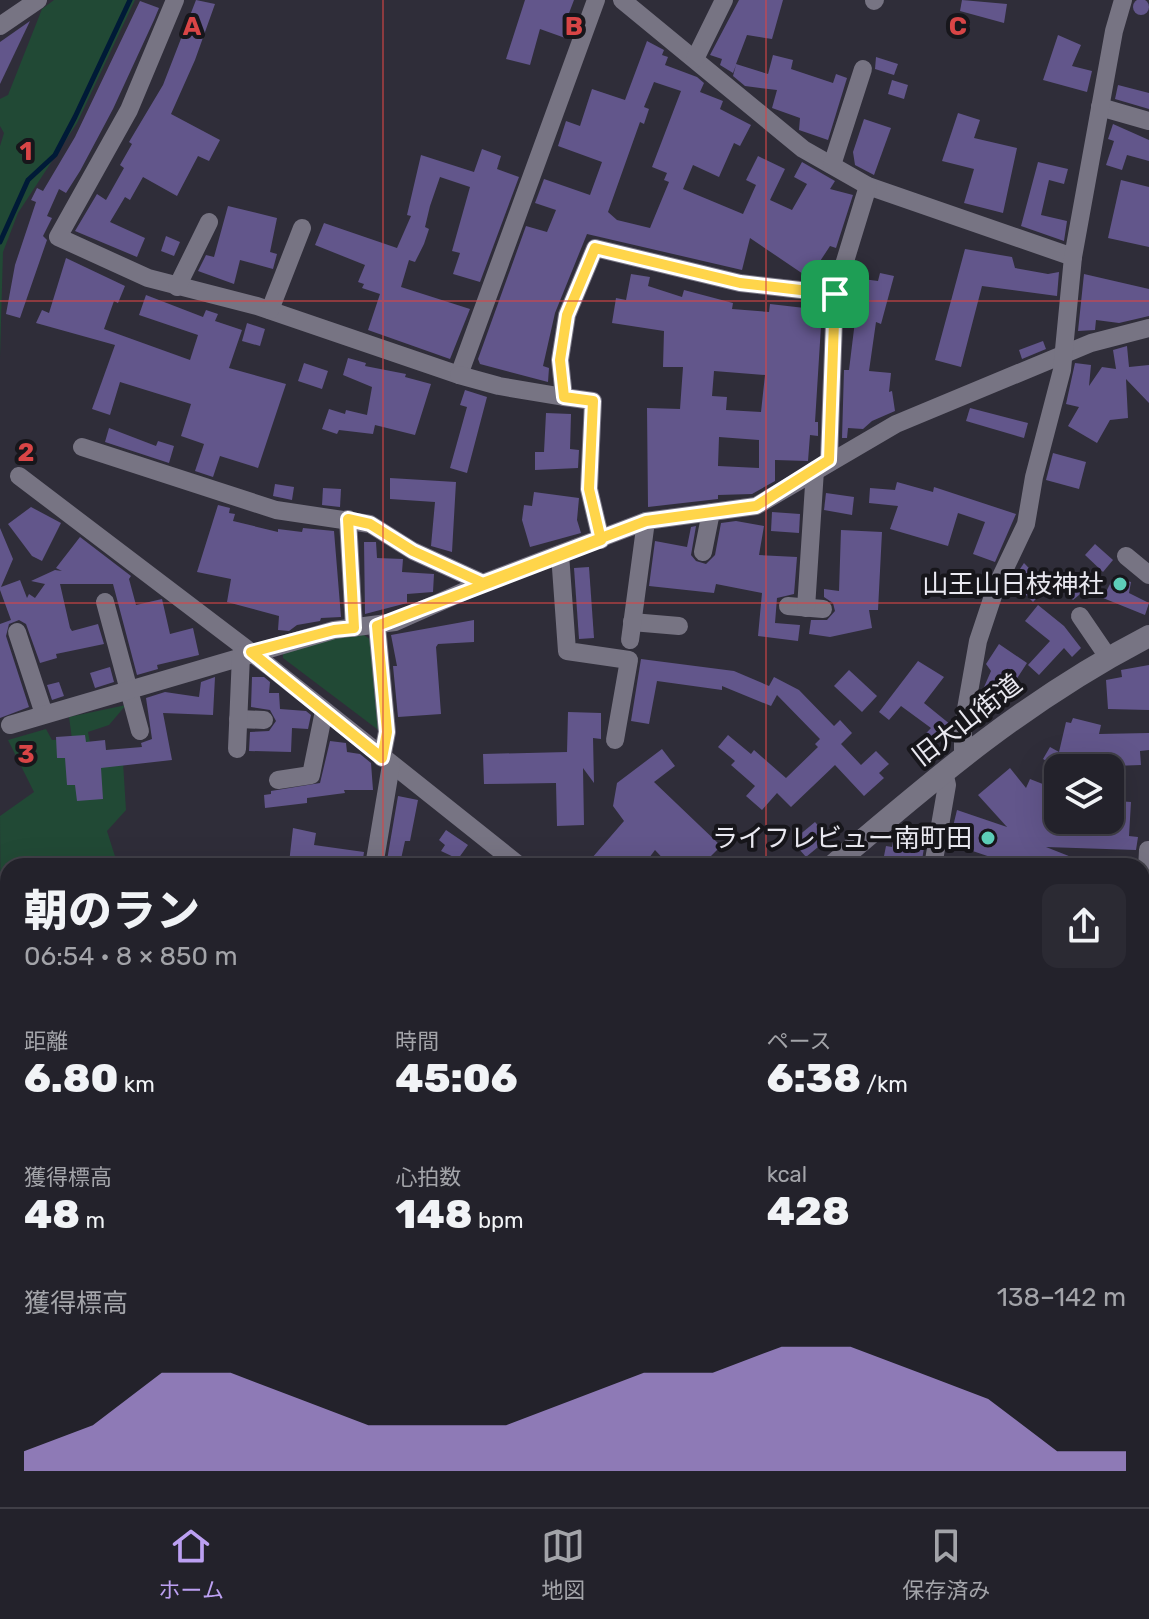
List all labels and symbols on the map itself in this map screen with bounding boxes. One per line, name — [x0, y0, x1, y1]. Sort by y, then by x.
text: A — [183, 11, 202, 42]
text: B — [565, 11, 583, 42]
text: C — [949, 11, 967, 42]
text: 1 — [20, 136, 32, 167]
pin — [801, 260, 869, 328]
text: 2 — [18, 437, 34, 468]
place label: 山王山日枝神社 — [922, 569, 1104, 600]
marker: 山王山日枝神社 — [1111, 575, 1129, 593]
street label: 旧大山街道 — [907, 668, 1028, 773]
text: 3 — [17, 739, 35, 770]
place label: ライフレビュー南町田 — [712, 823, 972, 854]
marker: ライフレビュー南町田 — [979, 829, 997, 847]

